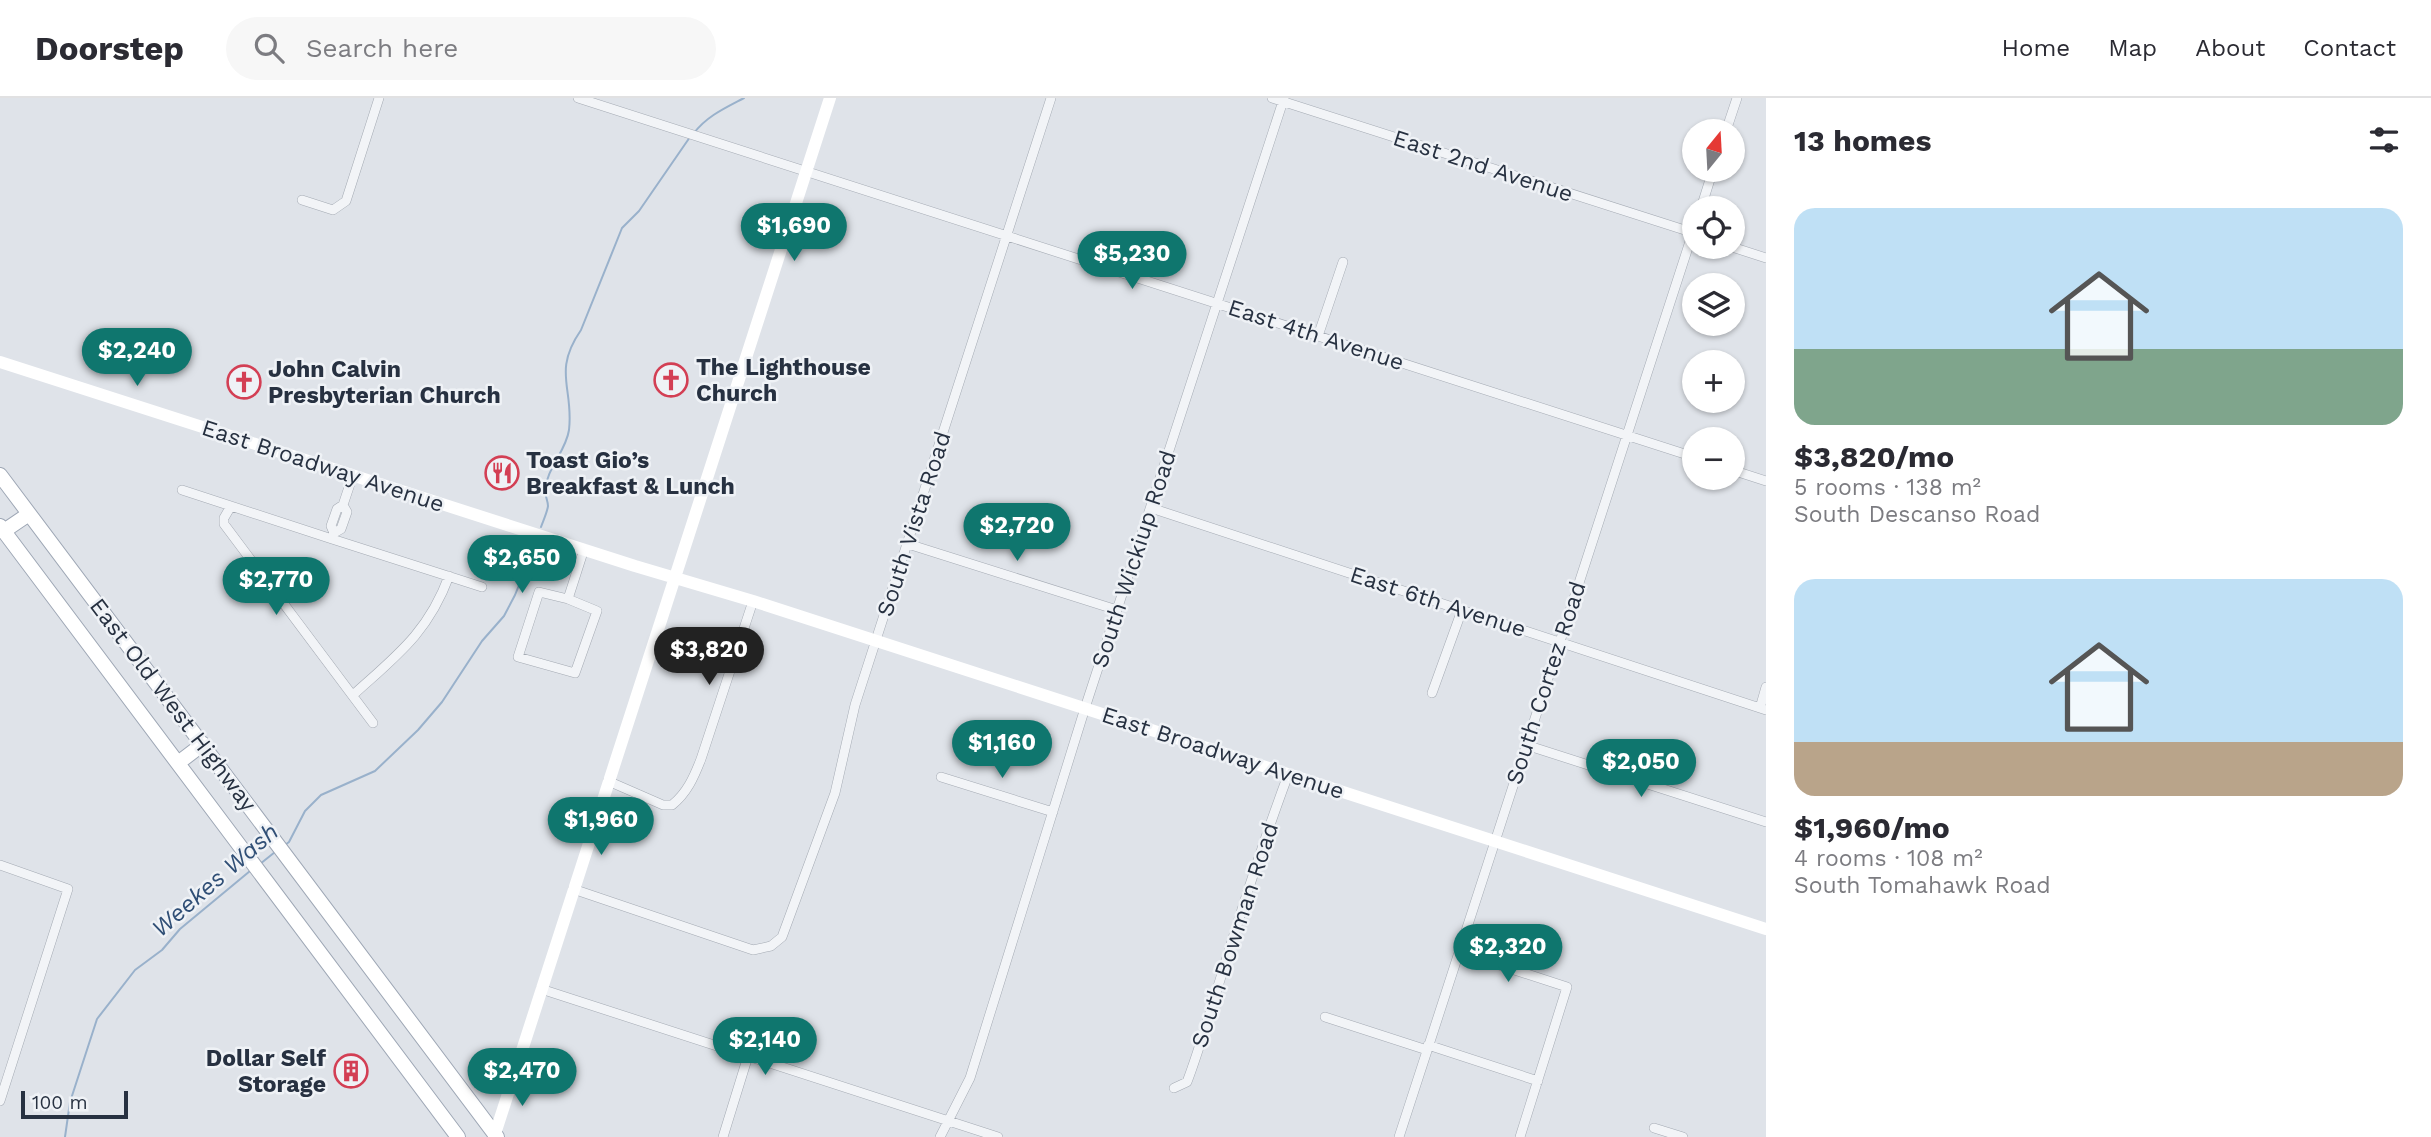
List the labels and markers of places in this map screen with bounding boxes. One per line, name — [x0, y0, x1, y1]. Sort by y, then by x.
pin: $1,690 — [737, 204, 851, 263]
pin: $5,230 — [1075, 232, 1189, 291]
pin: $2,240 — [80, 328, 194, 388]
place label: The Lighthouse Church — [696, 354, 871, 407]
place label: John Calvin Presbyterian Church — [268, 356, 501, 409]
church icon: The Lighthouse Church — [652, 361, 690, 399]
church icon: John Calvin Presbyterian Church — [225, 363, 263, 401]
place label: Toast Gio’s Breakfast & Lunch — [526, 447, 735, 500]
restaurant icon: Toast Gio’s Breakfast & Lunch — [483, 454, 521, 492]
pin: $2,720 — [960, 504, 1074, 563]
pin: $2,650 — [465, 536, 579, 595]
pin: $2,770 — [219, 558, 333, 617]
pin: $3,820 — [652, 628, 766, 687]
pin: $1,160 — [945, 720, 1059, 780]
pin: $2,050 — [1584, 740, 1698, 799]
pin: $1,960 — [544, 798, 658, 857]
pin: $2,320 — [1451, 924, 1565, 984]
pin: $2,140 — [708, 1018, 822, 1077]
place label: Dollar Self Storage — [206, 1045, 326, 1098]
pin: $2,470 — [465, 1048, 579, 1108]
building icon: Dollar Self Storage — [332, 1052, 370, 1090]

